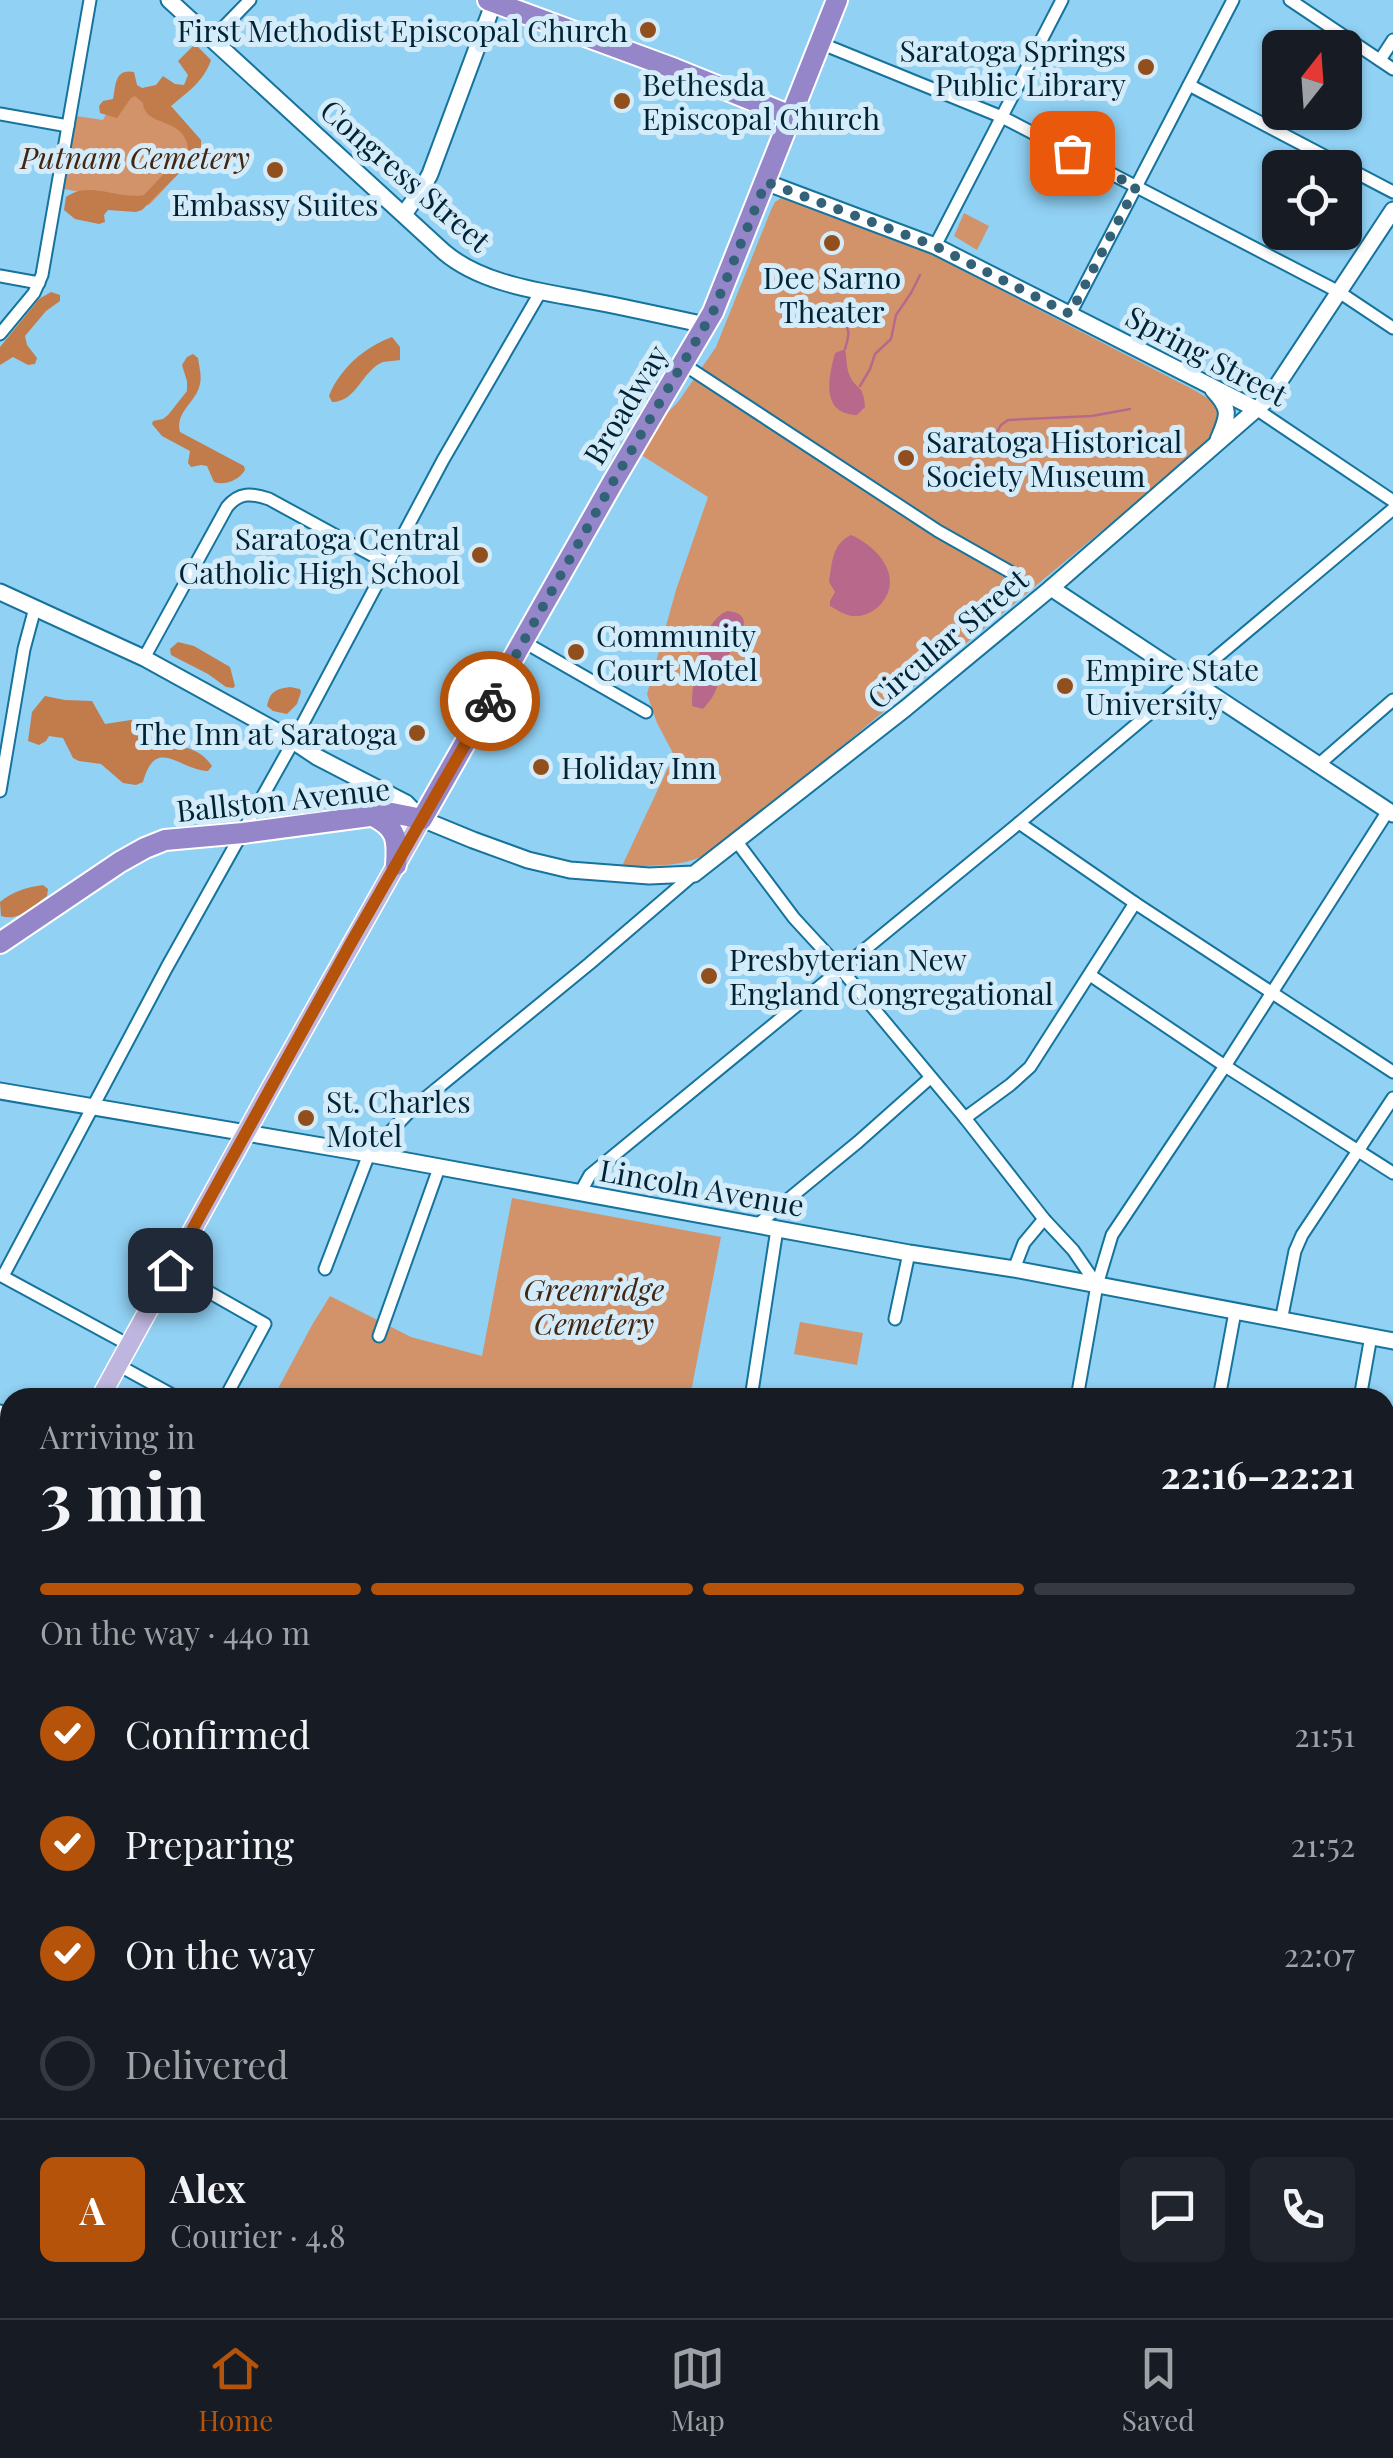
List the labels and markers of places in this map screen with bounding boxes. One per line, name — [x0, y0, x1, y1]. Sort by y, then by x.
place label: First Methodist Episcopal Church — [177, 10, 628, 50]
marker: First Methodist Episcopal Church — [637, 19, 659, 41]
place label: Saratoga Springs Public Library — [899, 30, 1126, 104]
marker: Saratoga Springs Public Library — [1135, 56, 1157, 78]
place label: Bethesda Episcopal Church — [642, 64, 880, 138]
marker: Bethesda Episcopal Church — [611, 90, 633, 112]
pin — [1030, 111, 1115, 196]
marker: Embassy Suites — [264, 159, 286, 181]
place label: Embassy Suites — [172, 184, 379, 224]
marker: Dee Sarno Theater — [821, 232, 843, 254]
place label: Dee Sarno Theater — [763, 257, 901, 331]
place label: Saratoga Historical Society Museum — [926, 421, 1182, 495]
marker: Saratoga Historical Society Museum — [895, 447, 917, 469]
place label: Saratoga Central Catholic High School — [179, 518, 460, 592]
marker: Saratoga Central Catholic High School — [469, 544, 491, 566]
place label: Community Court Motel — [596, 615, 758, 689]
marker: Community Court Motel — [565, 641, 587, 663]
place label: Empire State University — [1085, 649, 1259, 723]
marker: Empire State University — [1054, 675, 1076, 697]
place label: The Inn at Saratoga — [135, 713, 397, 753]
marker: The Inn at Saratoga — [406, 722, 428, 744]
place label: Holiday Inn — [561, 747, 717, 787]
marker: Holiday Inn — [530, 756, 552, 778]
place label: Presbyterian New England Congregational — [729, 939, 1053, 1013]
marker: Presbyterian New England Congregational — [698, 965, 720, 987]
place label: St. Charles Motel — [326, 1081, 471, 1155]
marker: St. Charles Motel — [295, 1107, 317, 1129]
pin — [128, 1228, 213, 1313]

